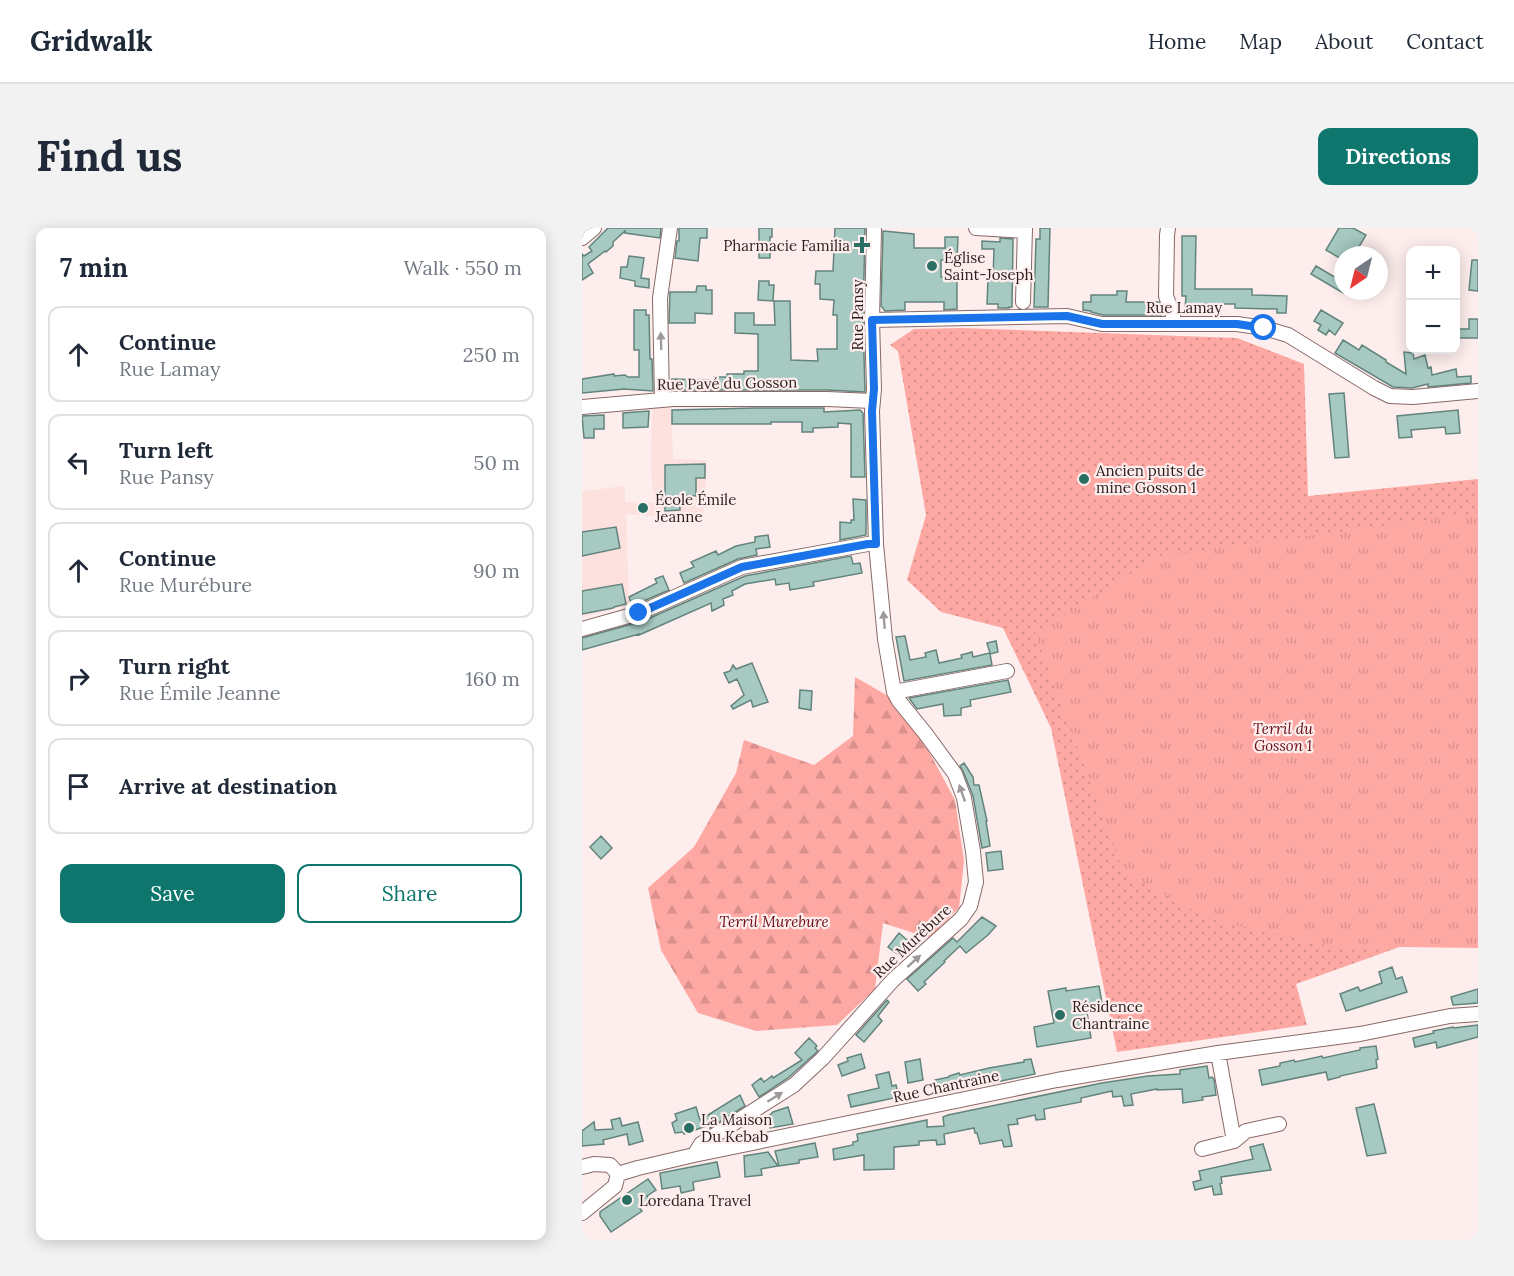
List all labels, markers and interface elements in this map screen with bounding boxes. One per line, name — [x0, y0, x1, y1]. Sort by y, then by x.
text: Gridwalk — [30, 23, 153, 59]
text: Home — [1148, 28, 1206, 55]
text: Map — [1239, 28, 1282, 55]
text: About — [1315, 28, 1373, 55]
text: Contact — [1406, 28, 1484, 55]
button: Directions — [1318, 128, 1478, 185]
text: Find us — [36, 129, 182, 183]
place label: Pharmacie Familia — [723, 236, 850, 255]
marker: Pharmacie Familia — [855, 238, 869, 252]
north arrow — [1334, 246, 1388, 300]
map controls — [1406, 246, 1460, 354]
button: + — [1406, 246, 1460, 300]
place label: Église Saint-Joseph — [944, 248, 1033, 284]
text: 7 min — [60, 251, 128, 284]
text: Walk · 550 m — [404, 255, 522, 280]
marker: Église Saint-Joseph — [925, 259, 939, 273]
street label: Rue Pansy — [848, 279, 867, 351]
street label: Rue Lamay — [1146, 298, 1222, 317]
button: − — [1406, 300, 1460, 354]
route start — [1250, 314, 1276, 340]
text: Continue — [119, 328, 216, 356]
one-way arrow — [656, 332, 666, 351]
icon: ahead — [62, 338, 95, 371]
text: 250 m — [463, 342, 520, 367]
text: Rue Lamay — [119, 356, 220, 381]
street label: Rue Pavé du Gosson — [657, 372, 797, 394]
text: Turn left — [119, 436, 213, 464]
icon: left — [62, 446, 95, 479]
text: 50 m — [474, 450, 520, 475]
place label: Ancien puits de mine Gosson 1 — [1095, 461, 1204, 497]
text: Rue Pansy — [119, 464, 214, 489]
marker: Ancien puits de mine Gosson 1 — [1077, 472, 1091, 486]
place label: École Émile Jeanne — [654, 490, 736, 526]
marker: École Émile Jeanne — [636, 501, 650, 515]
text: Continue — [119, 544, 216, 572]
icon: ahead — [62, 554, 95, 587]
text: 90 m — [473, 558, 520, 583]
text: Rue Murébure — [119, 572, 252, 597]
route end — [625, 599, 651, 625]
one-way arrow — [879, 610, 889, 629]
text: Turn right — [119, 652, 230, 680]
icon: right — [62, 662, 95, 695]
text: 160 m — [466, 666, 520, 691]
text: Rue Émile Jeanne — [119, 680, 280, 705]
park label: Terril du Gosson 1 — [1253, 719, 1313, 755]
icon: arrive — [62, 770, 95, 803]
text: Arrive at destination — [119, 772, 337, 800]
one-way arrow — [956, 783, 966, 801]
button: Save — [60, 864, 285, 923]
button: Share — [297, 864, 522, 923]
street label: Rue Murébure — [869, 900, 955, 982]
park label: Terril Murebure — [719, 912, 829, 931]
one-way arrow — [906, 954, 921, 968]
place label: Résidence Chantraine — [1072, 997, 1150, 1033]
marker: Résidence Chantraine — [1053, 1008, 1067, 1022]
street label: Rue Chantraine — [891, 1065, 1001, 1107]
one-way arrow — [767, 1092, 783, 1103]
place label: La Maison Du Kebab — [701, 1110, 772, 1146]
marker: La Maison Du Kebab — [682, 1121, 696, 1135]
place label: Loredana Travel — [639, 1191, 751, 1210]
marker: Loredana Travel — [620, 1193, 634, 1207]

